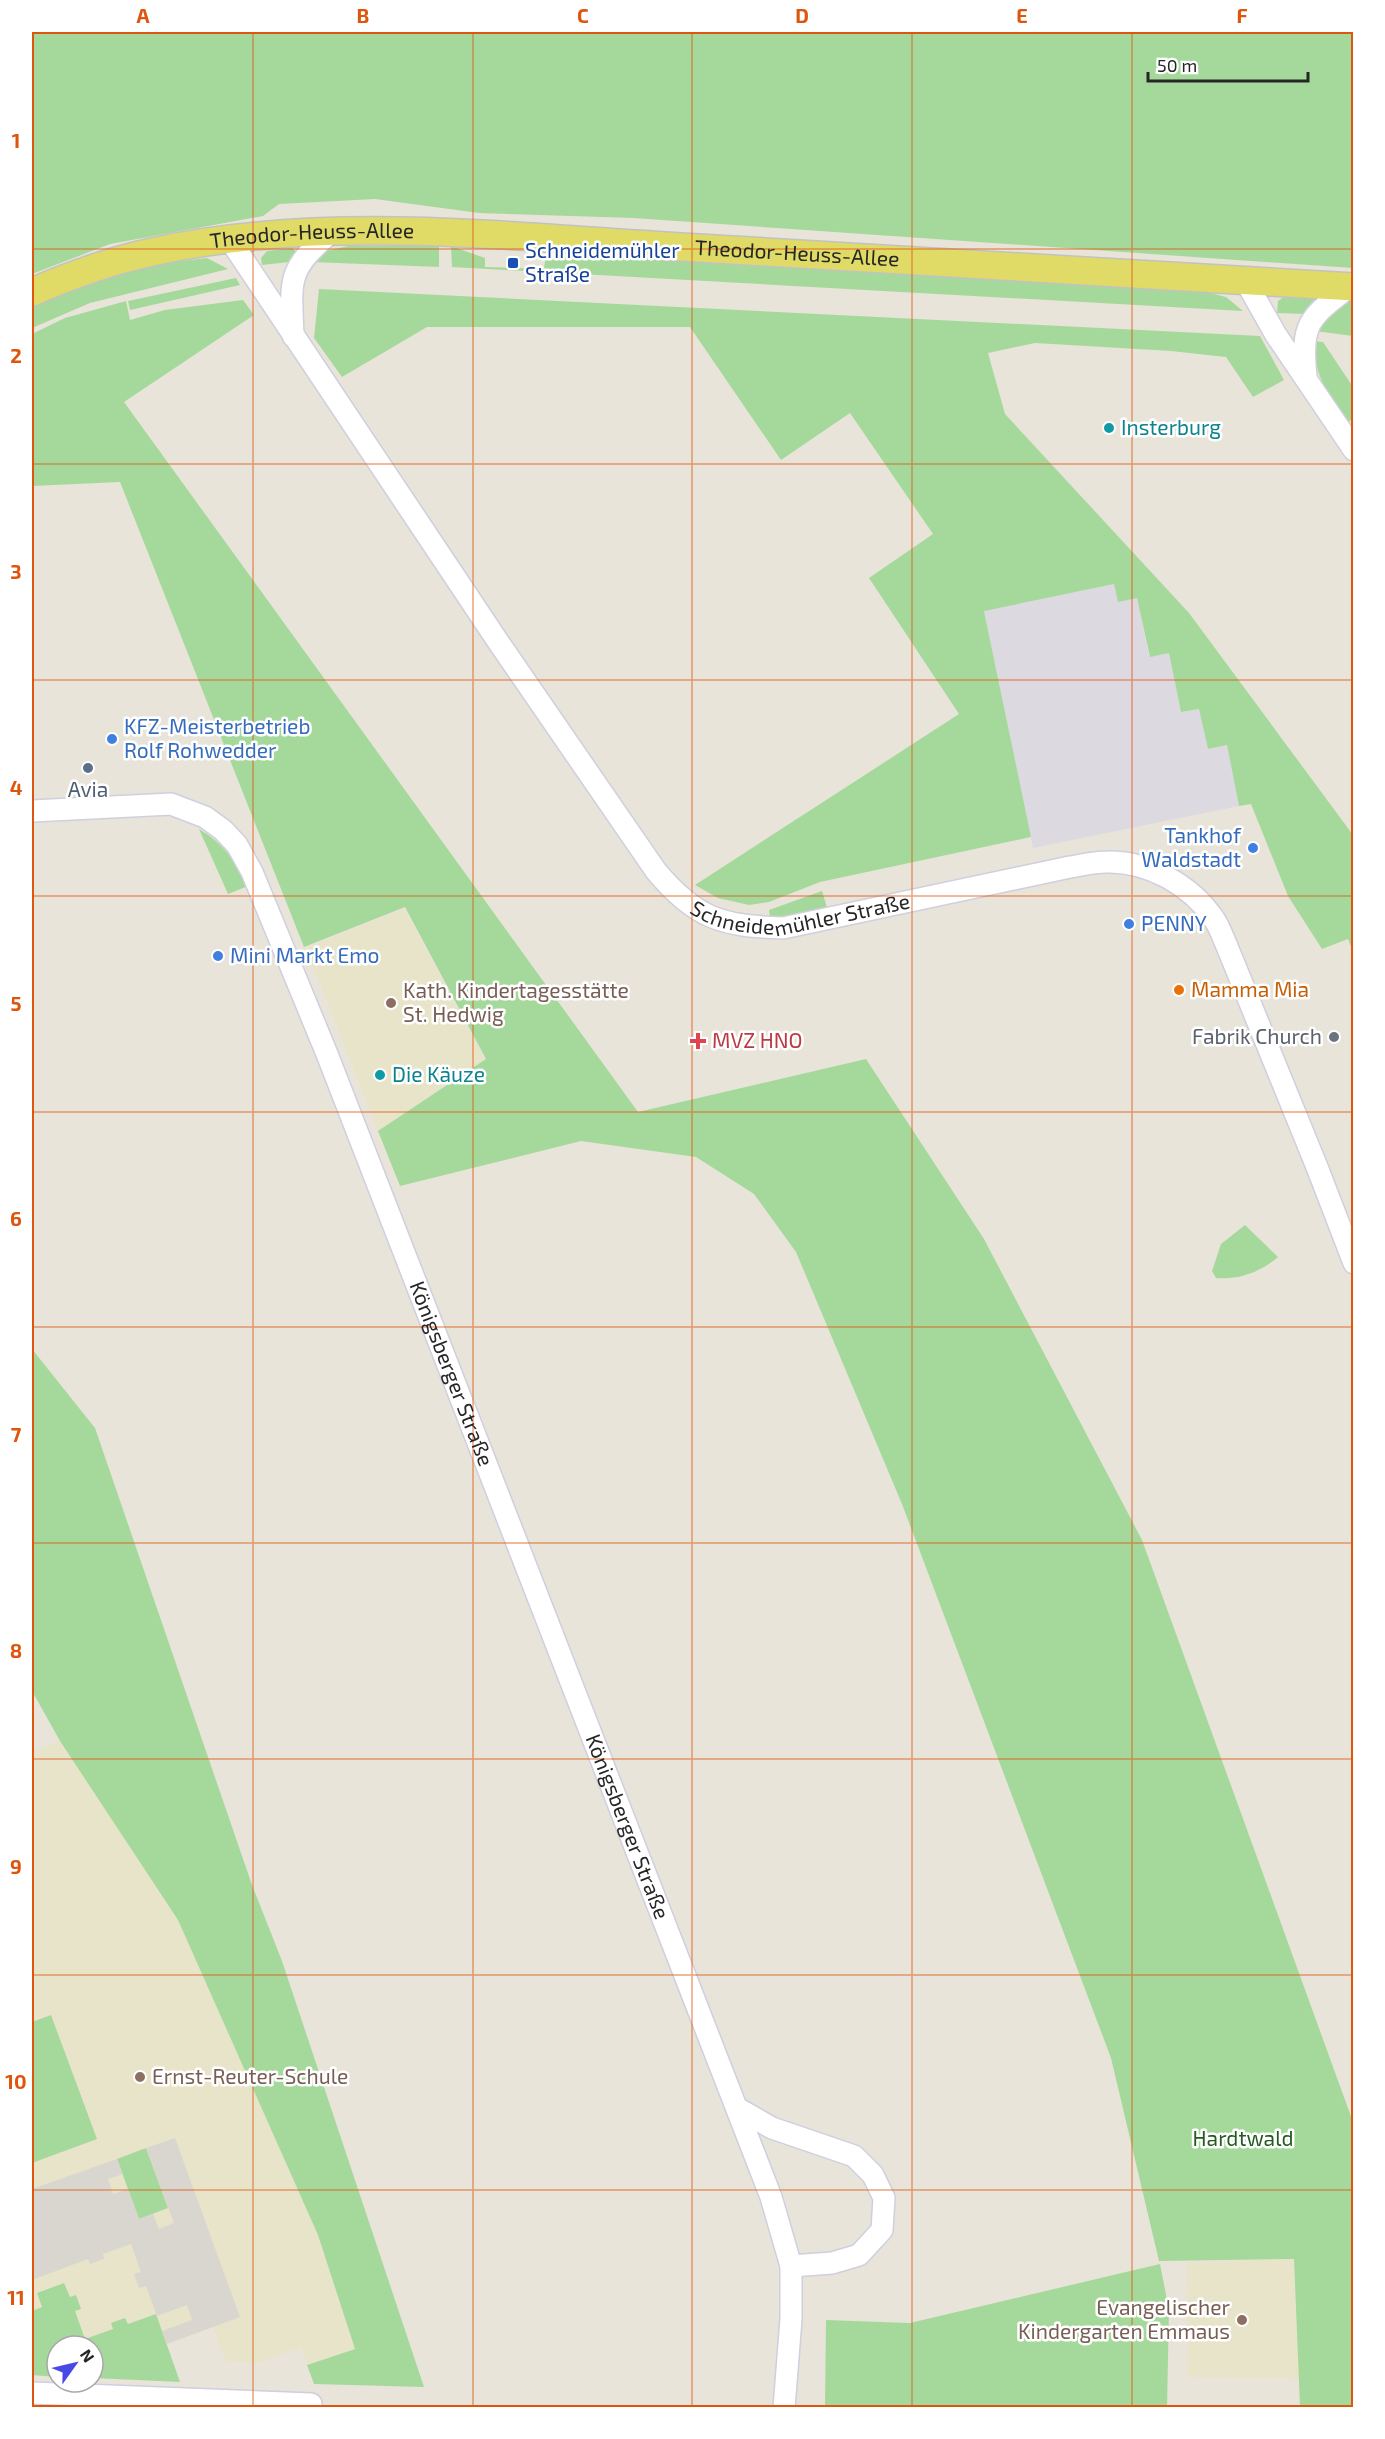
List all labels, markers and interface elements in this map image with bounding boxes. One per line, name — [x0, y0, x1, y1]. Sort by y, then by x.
text: A — [136, 3, 150, 27]
text: B — [357, 3, 369, 27]
text: C — [577, 3, 589, 27]
text: D — [795, 3, 809, 27]
text: E — [1016, 3, 1028, 27]
text: F — [1236, 3, 1248, 27]
scale bar — [1148, 45, 1308, 83]
text: 50 m — [1157, 54, 1197, 76]
text: 1 — [12, 128, 20, 152]
street label: Theodor-Heuss-Allee — [208, 217, 414, 252]
street label: Theodor-Heuss-Allee — [694, 234, 900, 270]
place label: Schneidemühler Straße — [525, 237, 680, 286]
marker: Schneidemühler Straße — [506, 256, 520, 270]
text: 2 — [10, 343, 22, 367]
place label: Insterburg — [1121, 414, 1221, 439]
marker: Insterburg — [1102, 421, 1116, 435]
text: 3 — [10, 559, 22, 583]
place label: KFZ-Meisterbetrieb Rolf Rohwedder — [124, 713, 310, 762]
marker: KFZ-Meisterbetrieb Rolf Rohwedder — [105, 732, 119, 746]
marker: Avia — [81, 761, 95, 775]
text: 4 — [10, 775, 23, 799]
place label: Avia — [68, 776, 108, 801]
place label: Tankhof Waldstadt — [1141, 822, 1242, 871]
marker: Tankhof Waldstadt — [1246, 841, 1260, 855]
street label: Schneidemühler Straße — [690, 886, 914, 912]
text: Schneidemühler Straße — [686, 887, 912, 941]
place label: PENNY — [1141, 910, 1207, 935]
marker: PENNY — [1122, 917, 1136, 931]
place label: Mini Markt Emo — [230, 942, 380, 967]
marker: Mini Markt Emo — [211, 949, 225, 963]
place label: Mamma Mia — [1191, 976, 1309, 1001]
place label: Kath. Kindertagesstätte St. Hedwig — [403, 977, 629, 1026]
marker: Mamma Mia — [1172, 983, 1186, 997]
text: 5 — [10, 991, 22, 1015]
marker: Kath. Kindertagesstätte St. Hedwig — [384, 996, 398, 1010]
place label: Fabrik Church — [1192, 1023, 1322, 1048]
place label: MVZ HNO — [712, 1027, 803, 1052]
marker: Fabrik Church — [1327, 1030, 1341, 1044]
marker: MVZ HNO — [689, 1032, 707, 1050]
place label: Die Käuze — [392, 1061, 485, 1086]
marker: Die Käuze — [373, 1068, 387, 1082]
text: 6 — [10, 1206, 22, 1230]
street label: Königsberger Straße — [405, 1277, 500, 1469]
text: 7 — [11, 1422, 22, 1446]
text: 8 — [10, 1638, 22, 1662]
street label: Königsberger Straße — [581, 1730, 676, 1922]
text: 9 — [10, 1854, 22, 1878]
place label: Ernst-Reuter-Schule — [152, 2063, 348, 2088]
text: 10 — [5, 2069, 27, 2093]
marker: Ernst-Reuter-Schule — [133, 2070, 147, 2084]
park label: Hardtwald — [1193, 2125, 1293, 2150]
text: 11 — [7, 2285, 25, 2309]
place label: Evangelischer Kindergarten Emmaus — [1018, 2294, 1231, 2343]
marker: Evangelischer Kindergarten Emmaus — [1235, 2313, 1249, 2327]
north arrow — [45, 2334, 105, 2394]
text: N — [77, 2345, 99, 2365]

